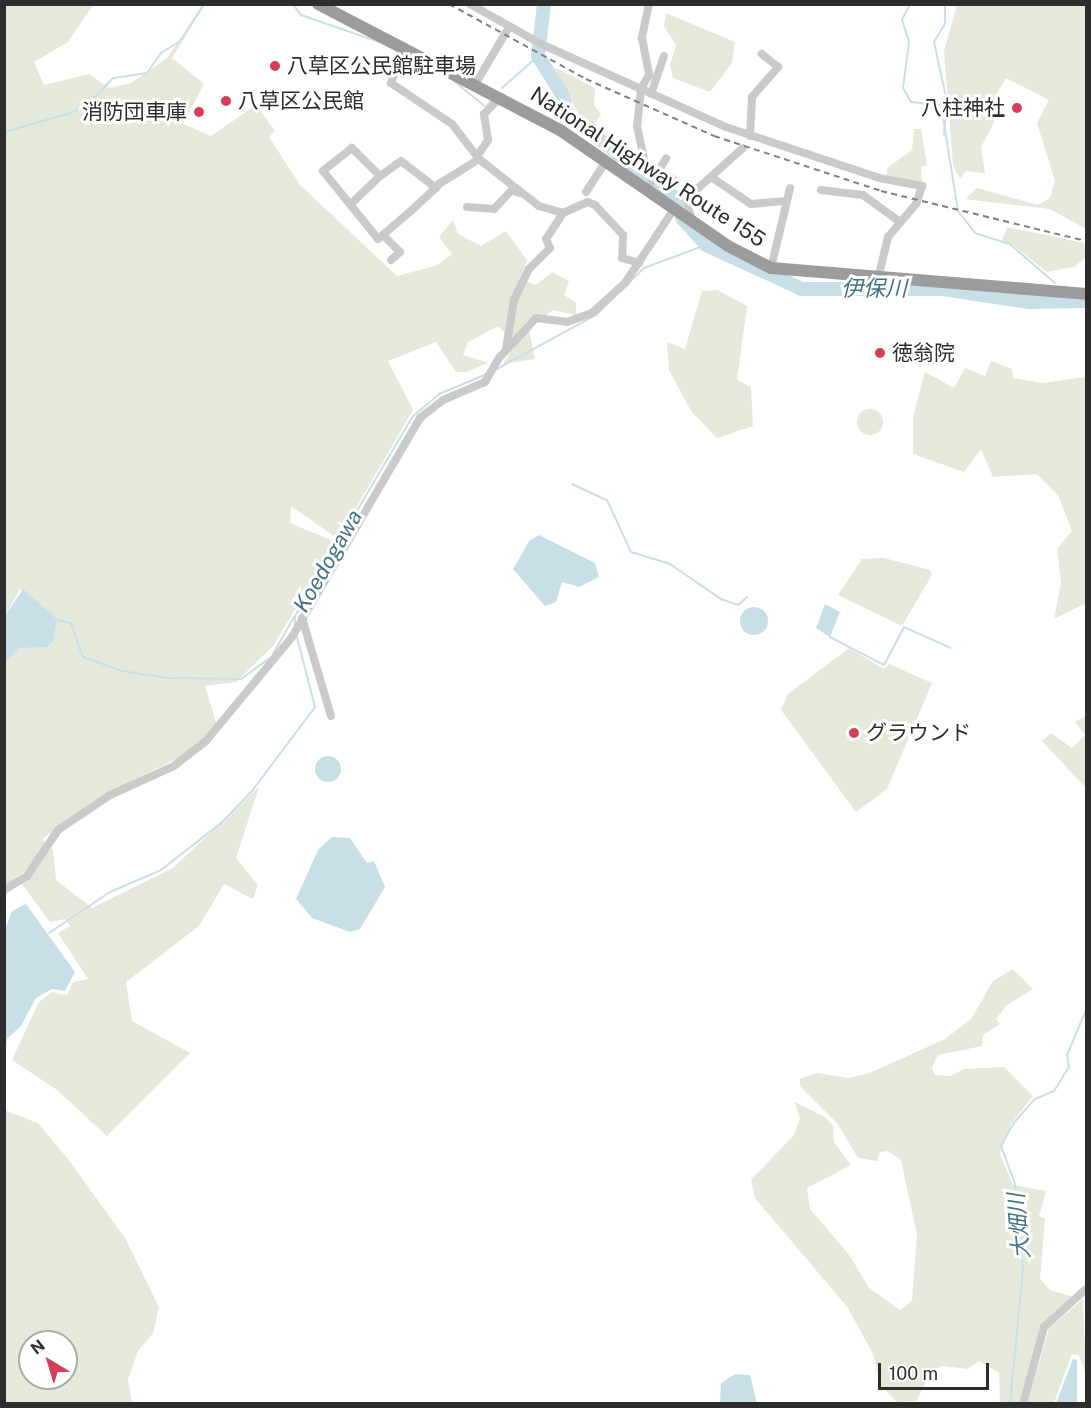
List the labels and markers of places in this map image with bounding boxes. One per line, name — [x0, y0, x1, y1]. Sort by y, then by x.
place label: 八草区公民館駐車場 — [287, 53, 476, 79]
marker: 八草区公民館駐車場 — [268, 59, 282, 73]
place label: 八草区公民館 — [238, 88, 364, 114]
marker: 八草区公民館 — [219, 94, 233, 108]
place label: 八柱神社 — [921, 95, 1005, 121]
place label: 消防団車庫 — [82, 99, 187, 125]
marker: 八柱神社 — [1010, 101, 1024, 115]
marker: 消防団車庫 — [192, 105, 206, 119]
place label: 徳翁院 — [892, 340, 955, 366]
marker: 徳翁院 — [873, 346, 887, 360]
place label: グラウンド — [866, 720, 971, 746]
marker: グラウンド — [847, 726, 861, 740]

